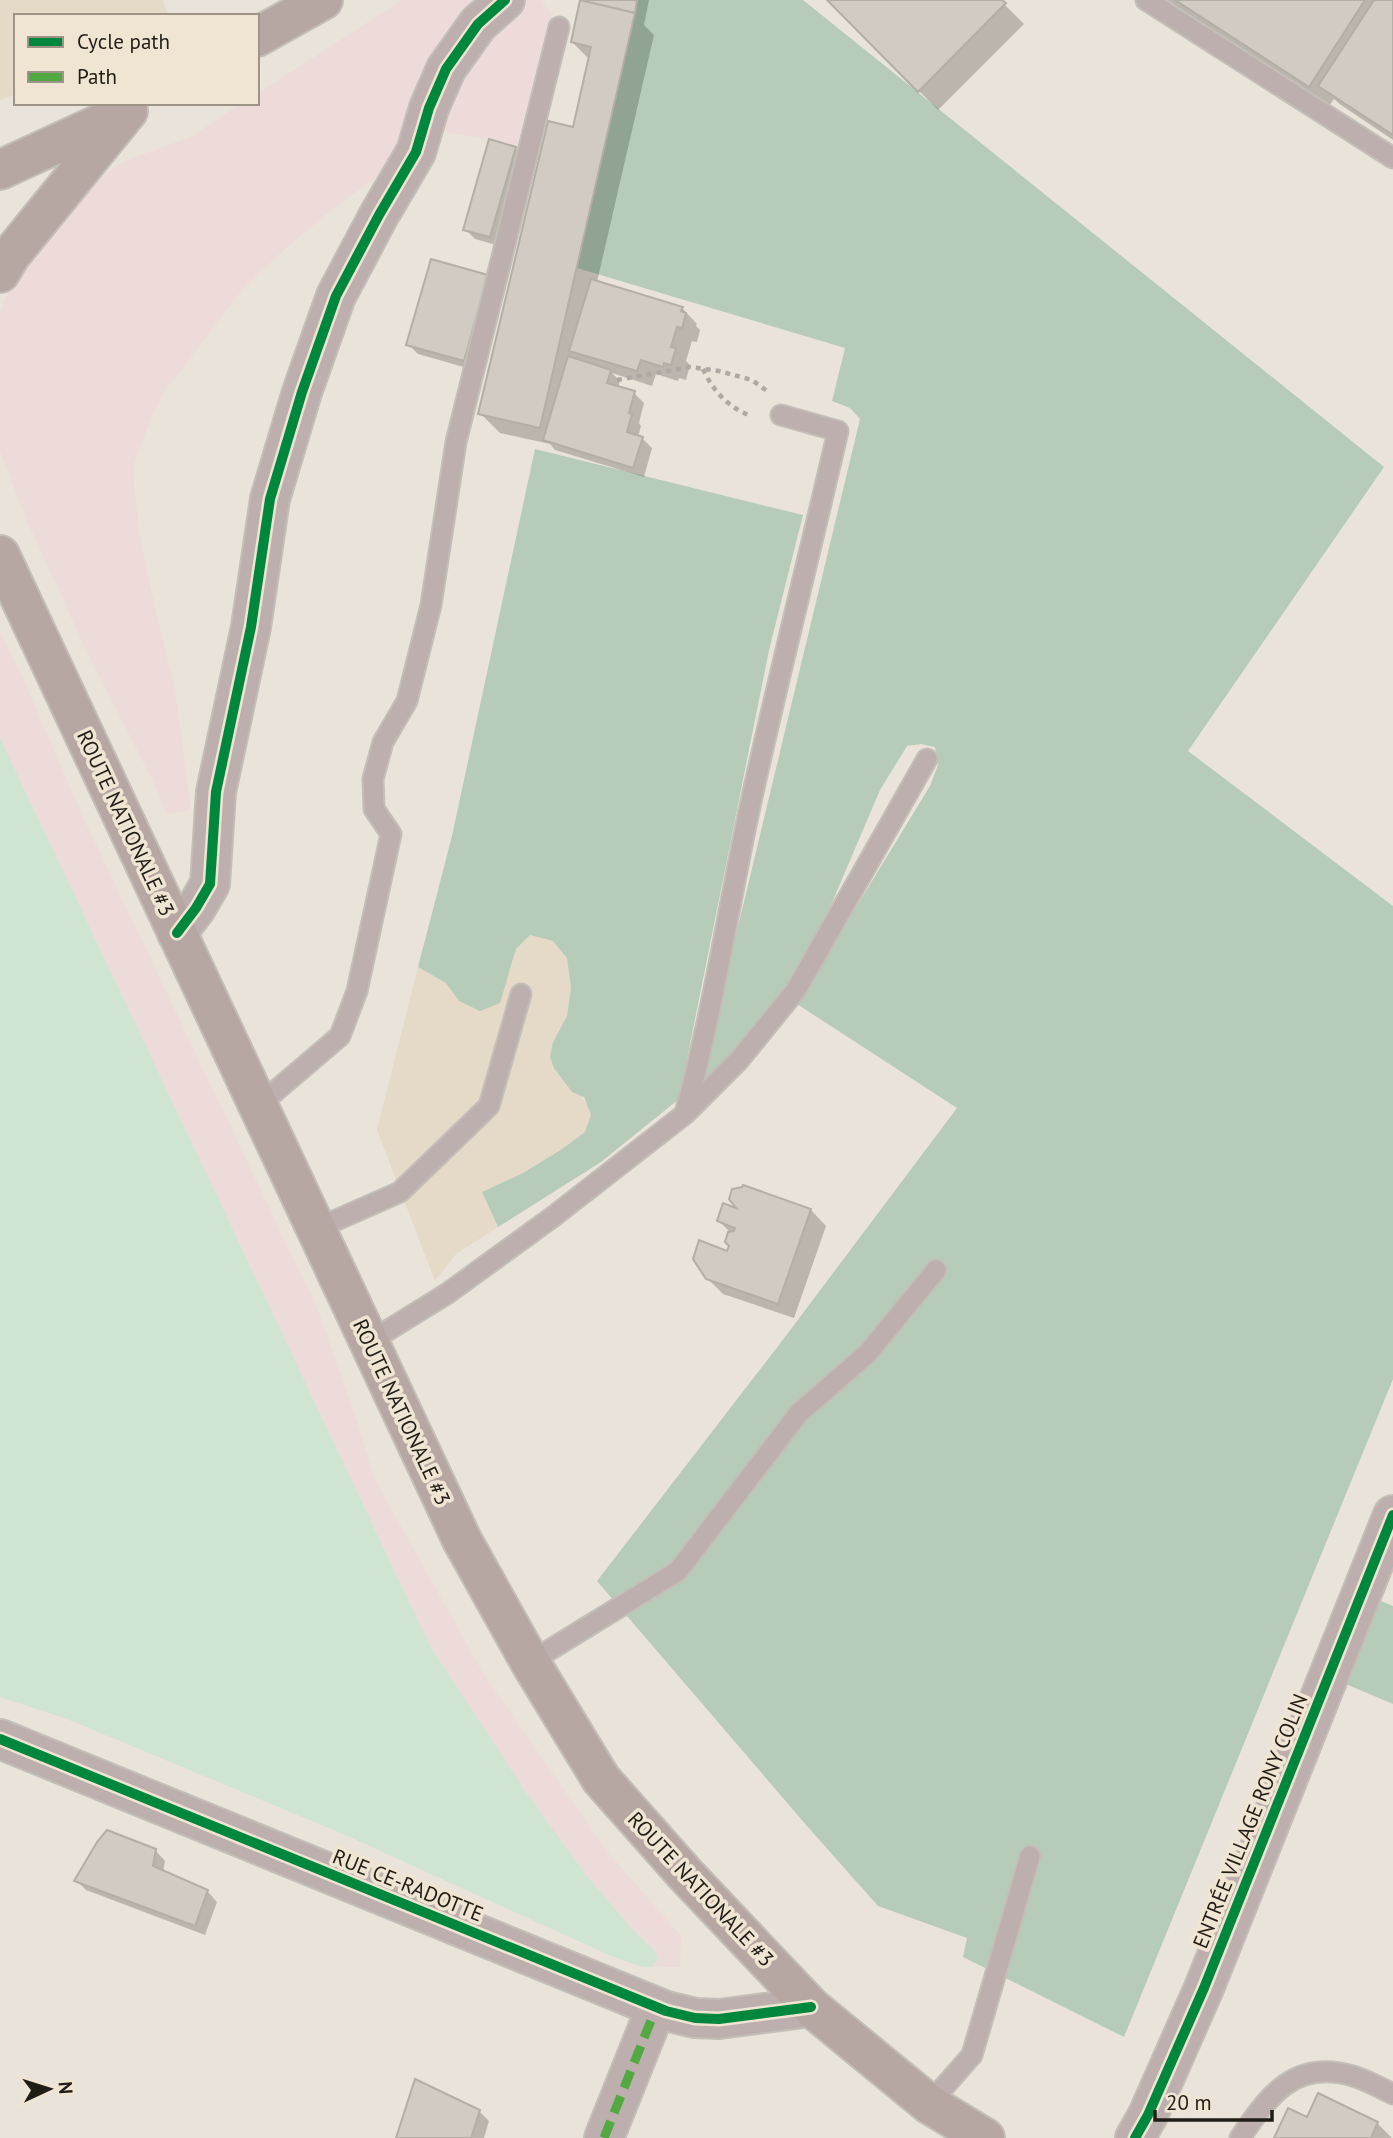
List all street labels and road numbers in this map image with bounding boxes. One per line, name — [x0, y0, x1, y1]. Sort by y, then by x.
street label: ROUTE NATIONALE #3 — [71, 726, 181, 920]
street label: ROUTE NATIONALE #3 — [347, 1315, 457, 1509]
street label: ENTRÉE VILLAGE RONY COLIN — [1187, 1690, 1313, 1952]
street label: ROUTE NATIONALE #3 — [622, 1806, 780, 1972]
street label: RUE CE-RADOTTE — [329, 1842, 487, 1928]

